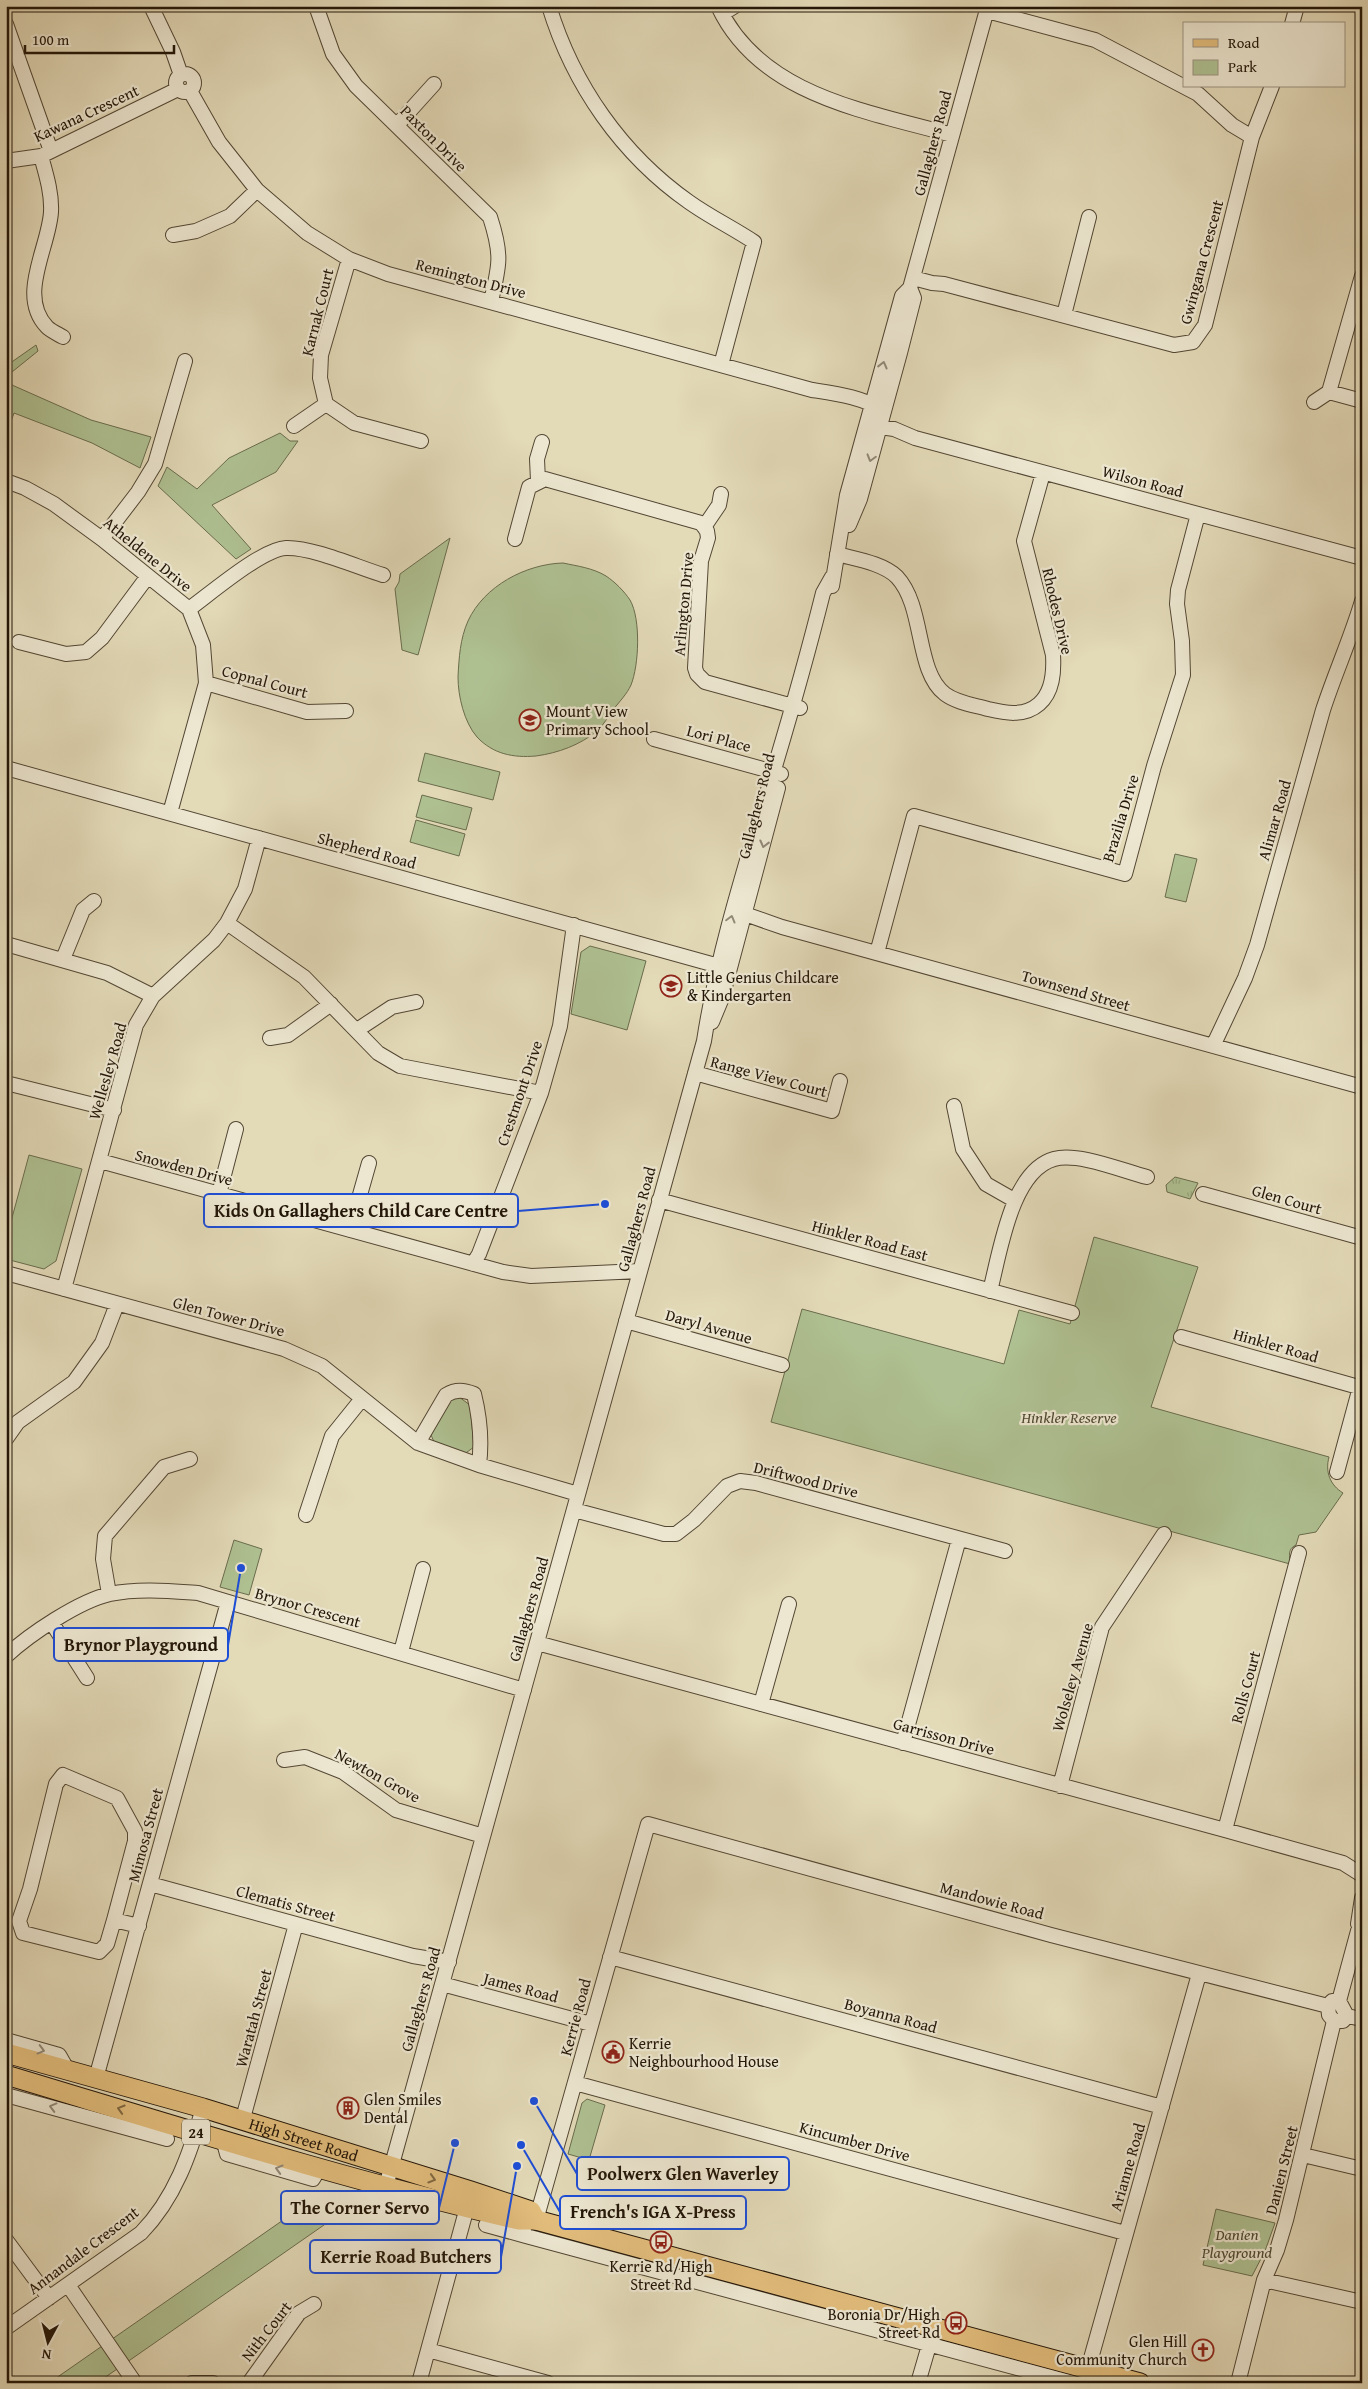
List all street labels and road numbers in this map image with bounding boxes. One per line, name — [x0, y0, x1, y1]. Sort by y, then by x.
street label: Kawana Crescent — [29, 78, 143, 148]
street label: Gallaghers Road — [906, 87, 958, 198]
street label: Paxton Drive — [395, 99, 473, 177]
street label: Gwingana Crescent — [1173, 197, 1229, 327]
street label: Remington Drive — [413, 252, 529, 304]
street label: Karnak Court — [295, 265, 340, 358]
street label: Wilson Road — [1100, 459, 1187, 503]
street label: Atheldene Drive — [98, 511, 198, 597]
street label: Arlington Drive — [666, 551, 700, 657]
street label: Rhodes Drive — [1036, 565, 1080, 657]
street label: Copnal Court — [219, 658, 311, 704]
street label: Lori Place — [684, 718, 754, 758]
street label: Gallaghers Road — [731, 750, 781, 861]
street label: Brazilia Drive — [1095, 771, 1145, 865]
street label: Alimar Road — [1251, 776, 1297, 863]
street label: Shepherd Road — [315, 825, 420, 875]
street label: Townsend Street — [1019, 963, 1133, 1017]
street label: Wellesley Road — [82, 1019, 132, 1123]
street label: Crestmont Drive — [490, 1037, 548, 1149]
street label: Range View Court — [708, 1049, 830, 1103]
street label: Snowden Drive — [132, 1142, 236, 1192]
street label: Gallaghers Road — [610, 1163, 662, 1274]
street label: Glen Court — [1249, 1178, 1325, 1221]
street label: Hinkler Road East — [809, 1213, 931, 1267]
street label: Glen Tower Drive — [170, 1290, 288, 1342]
street label: Daryl Avenue — [663, 1302, 755, 1350]
street label: Hinkler Road — [1230, 1321, 1322, 1369]
street label: Driftwood Drive — [751, 1454, 861, 1504]
street label: Gallaghers Road — [502, 1553, 555, 1664]
street label: Brynor Crescent — [252, 1580, 364, 1634]
street label: Wolseley Avenue — [1045, 1620, 1099, 1734]
street label: Rolls Court — [1224, 1648, 1266, 1726]
street label: Garrisson Drive — [891, 1711, 997, 1761]
street label: Newton Grove — [331, 1742, 425, 1808]
street label: Mimosa Street — [121, 1785, 169, 1885]
street label: Mandowie Road — [937, 1875, 1047, 1925]
street label: Clematis Street — [234, 1878, 339, 1928]
street label: Gallaghers Road — [394, 1943, 447, 2054]
street label: James Road — [479, 1965, 562, 2009]
street label: Waratah Street — [228, 1966, 278, 2070]
street label: Kerrie Road — [553, 1975, 597, 2058]
street label: Boyanna Road — [842, 1991, 940, 2039]
street label: High Street Road — [246, 2111, 362, 2168]
street label: Kincumber Drive — [797, 2115, 913, 2167]
road number: 24 — [182, 2120, 210, 2144]
street label: Arianne Road — [1103, 2120, 1151, 2214]
street label: Danien Street — [1258, 2122, 1304, 2217]
street label: Annandale Crescent — [22, 2200, 144, 2300]
street label: Nith Court — [235, 2295, 297, 2366]

